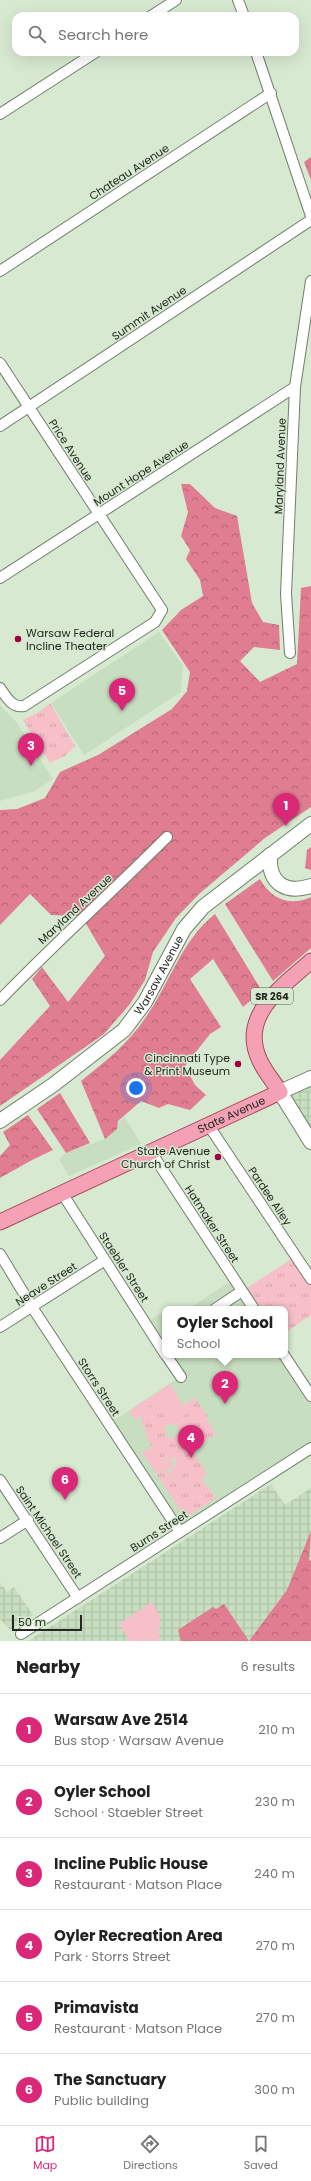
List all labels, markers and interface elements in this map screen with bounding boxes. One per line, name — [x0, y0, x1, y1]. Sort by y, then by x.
search box — [12, 12, 299, 56]
icon: search — [26, 23, 48, 45]
text: Search here — [58, 24, 148, 45]
street label: Chateau Avenue — [86, 140, 172, 204]
street label: Summit Avenue — [108, 282, 190, 344]
street label: Price Avenue — [45, 416, 97, 484]
street label: Maryland Avenue — [270, 418, 290, 514]
street label: Mount Hope Avenue — [90, 436, 192, 510]
place label: Warsaw Federal Incline Theater — [26, 625, 114, 654]
marker: Warsaw Federal Incline Theater — [13, 634, 23, 644]
pin: 5 — [109, 678, 135, 711]
pin: 3 — [18, 733, 44, 766]
pin: 1 — [273, 793, 299, 826]
street label: Maryland Avenue — [34, 870, 116, 948]
street label: Warsaw Avenue — [130, 932, 187, 1018]
road number: SR 264 — [251, 988, 293, 1004]
place label: Cincinnati Type & Print Museum — [144, 1050, 230, 1079]
marker: Cincinnati Type & Print Museum — [233, 1059, 243, 1069]
your location — [126, 1078, 146, 1098]
street label: State Avenue — [195, 1092, 268, 1137]
place label: State Avenue Church of Christ — [121, 1143, 210, 1172]
marker: State Avenue Church of Christ — [213, 1152, 223, 1162]
street label: Pardee Alley — [244, 1163, 296, 1229]
street label: Hatmaker Street — [181, 1182, 243, 1266]
street label: Staebler Street — [95, 1229, 153, 1305]
street label: Neave Street — [12, 1258, 80, 1310]
popup — [162, 1306, 288, 1358]
text: Oyler School — [177, 1312, 273, 1333]
text: School — [177, 1334, 220, 1353]
street label: Storrs Street — [74, 1355, 124, 1419]
pin: 2 — [212, 1371, 238, 1404]
pin: 4 — [178, 1425, 204, 1458]
pin: 6 — [52, 1467, 78, 1500]
street label: Saint Michael Street — [12, 1483, 86, 1581]
street label: Burns Street — [127, 1506, 191, 1556]
scale bar — [12, 1613, 82, 1632]
text: 50 m — [18, 1614, 46, 1630]
text: Nearby — [16, 1655, 80, 1679]
text: 6 results — [241, 1657, 295, 1676]
text: Warsaw Ave 2514 — [54, 1709, 188, 1730]
text: 1 — [27, 1720, 31, 1739]
text: 210 m — [258, 1720, 295, 1739]
text: Bus stop · Warsaw Avenue — [54, 1731, 224, 1750]
text: Oyler School — [54, 1781, 150, 1802]
text: 2 — [25, 1792, 33, 1811]
text: 230 m — [255, 1792, 295, 1811]
text: School · Staebler Street — [54, 1803, 203, 1822]
text: Incline Public House — [54, 1853, 208, 1874]
text: 3 — [25, 1864, 33, 1883]
text: 240 m — [254, 1864, 295, 1883]
text: Restaurant · Matson Place — [54, 1875, 222, 1894]
text: Oyler Recreation Area — [54, 1925, 223, 1946]
text: 4 — [25, 1936, 33, 1955]
text: 270 m — [255, 1936, 295, 1955]
text: Park · Storrs Street — [54, 1947, 170, 1966]
text: Primavista — [54, 1997, 139, 2018]
text: 5 — [25, 2008, 33, 2027]
text: 270 m — [255, 2008, 295, 2027]
text: Restaurant · Matson Place — [54, 2019, 222, 2038]
text: The Sanctuary — [54, 2069, 166, 2090]
text: 6 — [25, 2080, 33, 2099]
text: 300 m — [254, 2080, 295, 2099]
text: Public building — [54, 2091, 149, 2110]
tab: Map — [33, 2133, 57, 2174]
tab: Directions — [123, 2133, 178, 2174]
tab: Saved — [244, 2133, 278, 2174]

